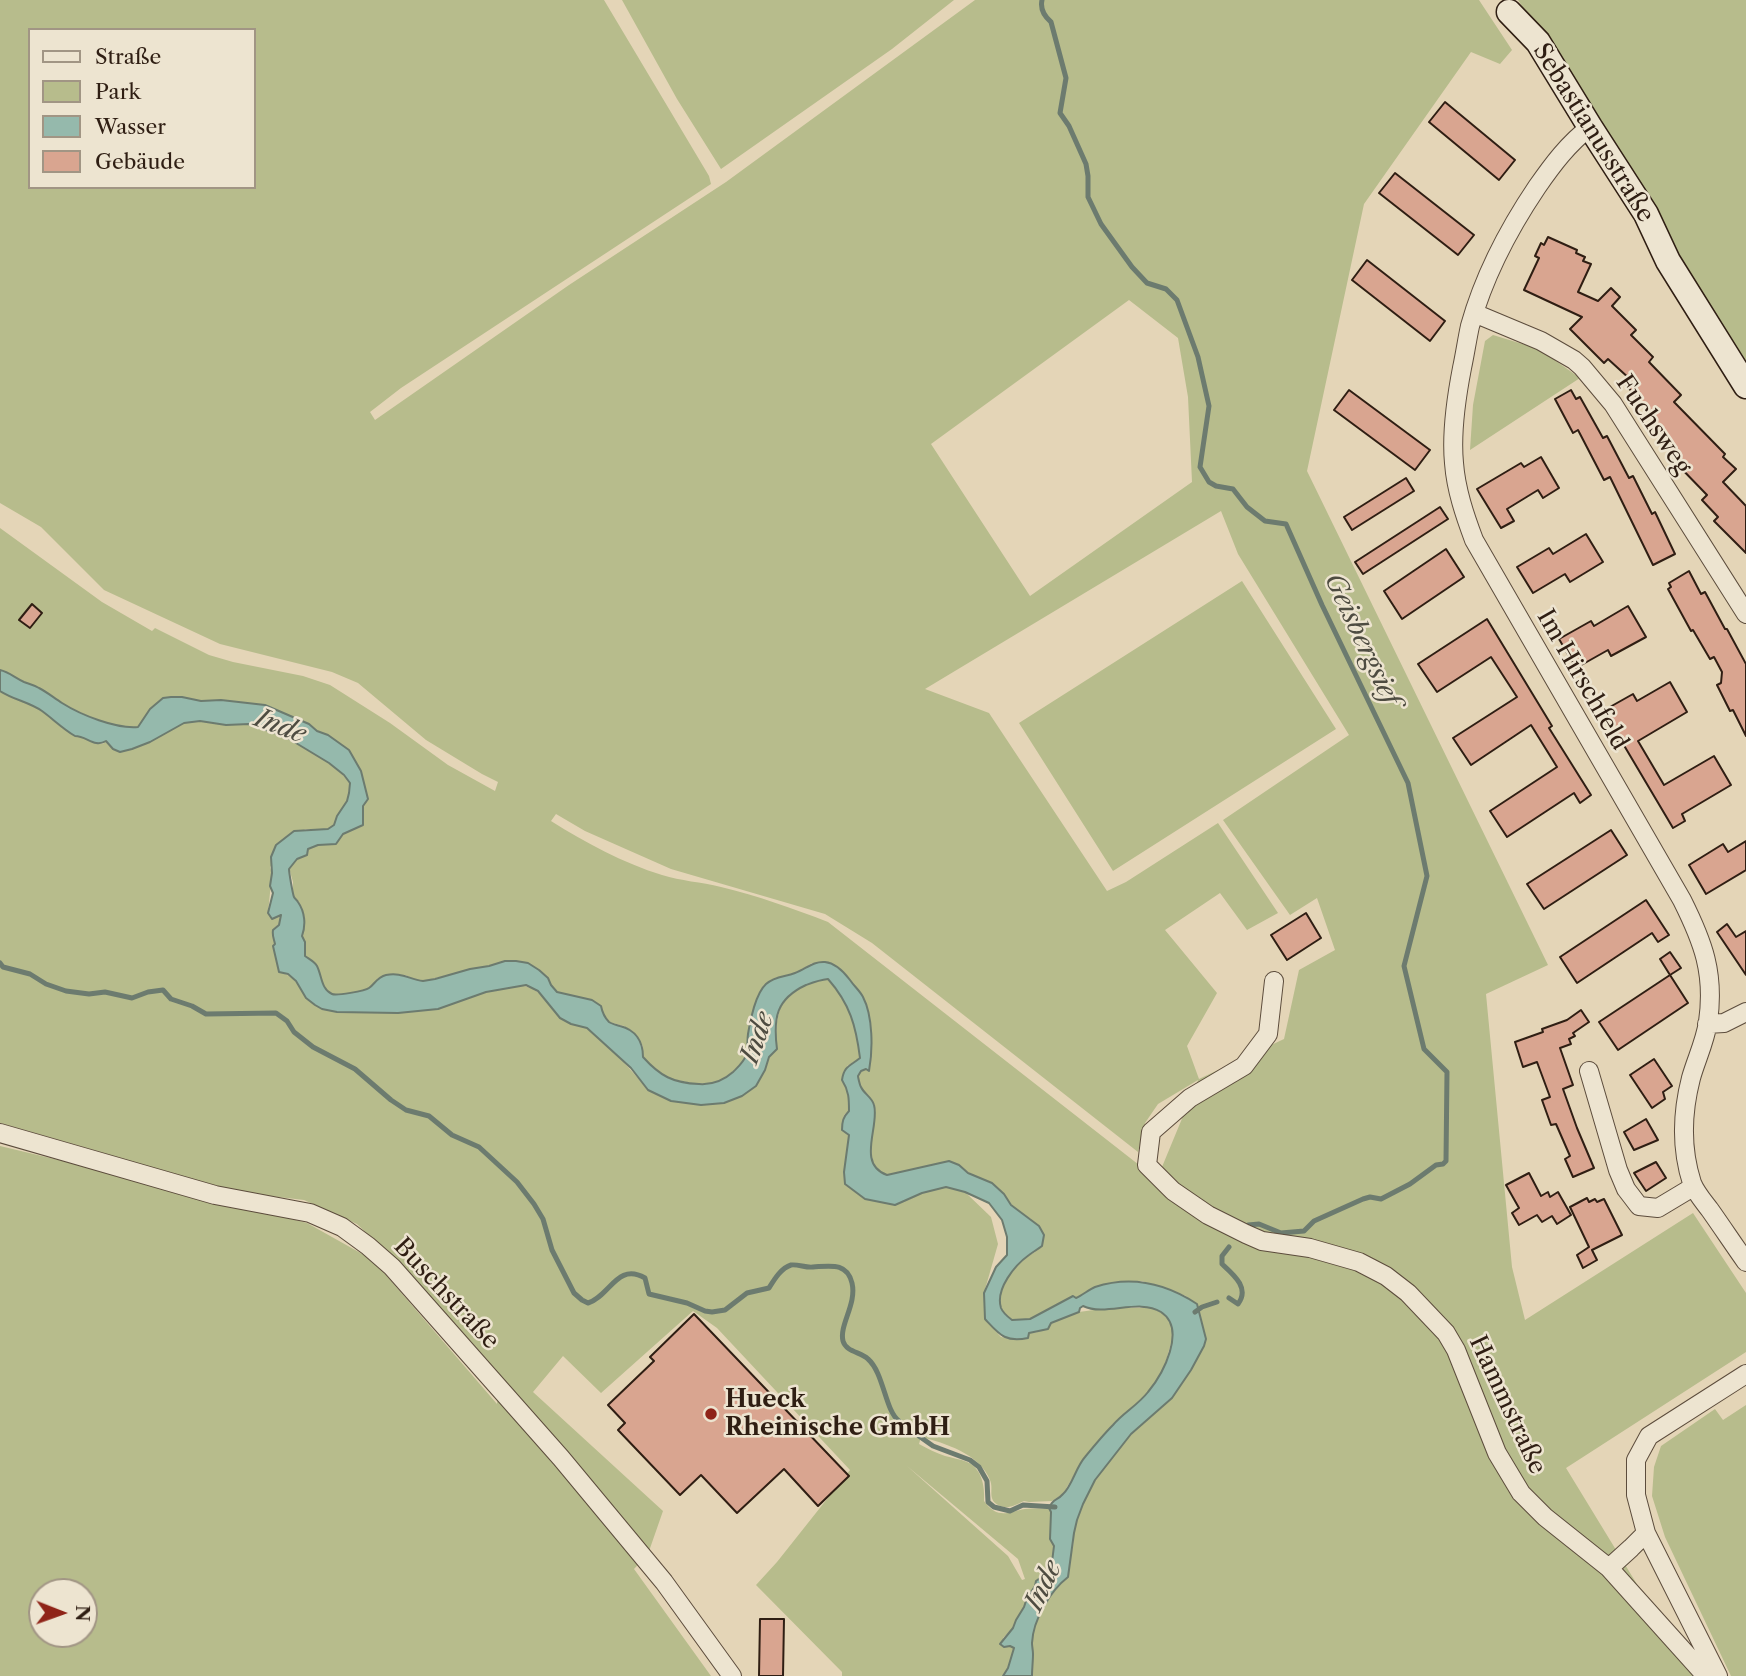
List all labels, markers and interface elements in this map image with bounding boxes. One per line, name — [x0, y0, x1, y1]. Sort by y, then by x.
legend — [28, 28, 256, 189]
street label: Sebastianusstraße — [1526, 38, 1660, 228]
text: Straße — [95, 44, 161, 69]
text: Park — [95, 79, 141, 104]
text: Wasser — [95, 114, 166, 139]
text: Gebäude — [95, 149, 185, 174]
street label: Fuchsweg — [1609, 370, 1697, 480]
water label: Geisbergsief — [1317, 569, 1405, 709]
street label: Im Hirschfeld — [1530, 605, 1634, 755]
water label: Inde — [250, 703, 310, 751]
water label: Inde — [735, 1008, 781, 1068]
street label: Buschstraße — [387, 1233, 505, 1355]
street label: Hammstraße — [1462, 1331, 1552, 1479]
place label: Hueck Rheinische GmbH — [725, 1386, 950, 1442]
marker: Hueck Rheinische GmbH — [703, 1406, 719, 1422]
water label: Inde — [1019, 1556, 1069, 1616]
north arrow — [28, 1578, 98, 1648]
text: N — [71, 1605, 94, 1622]

